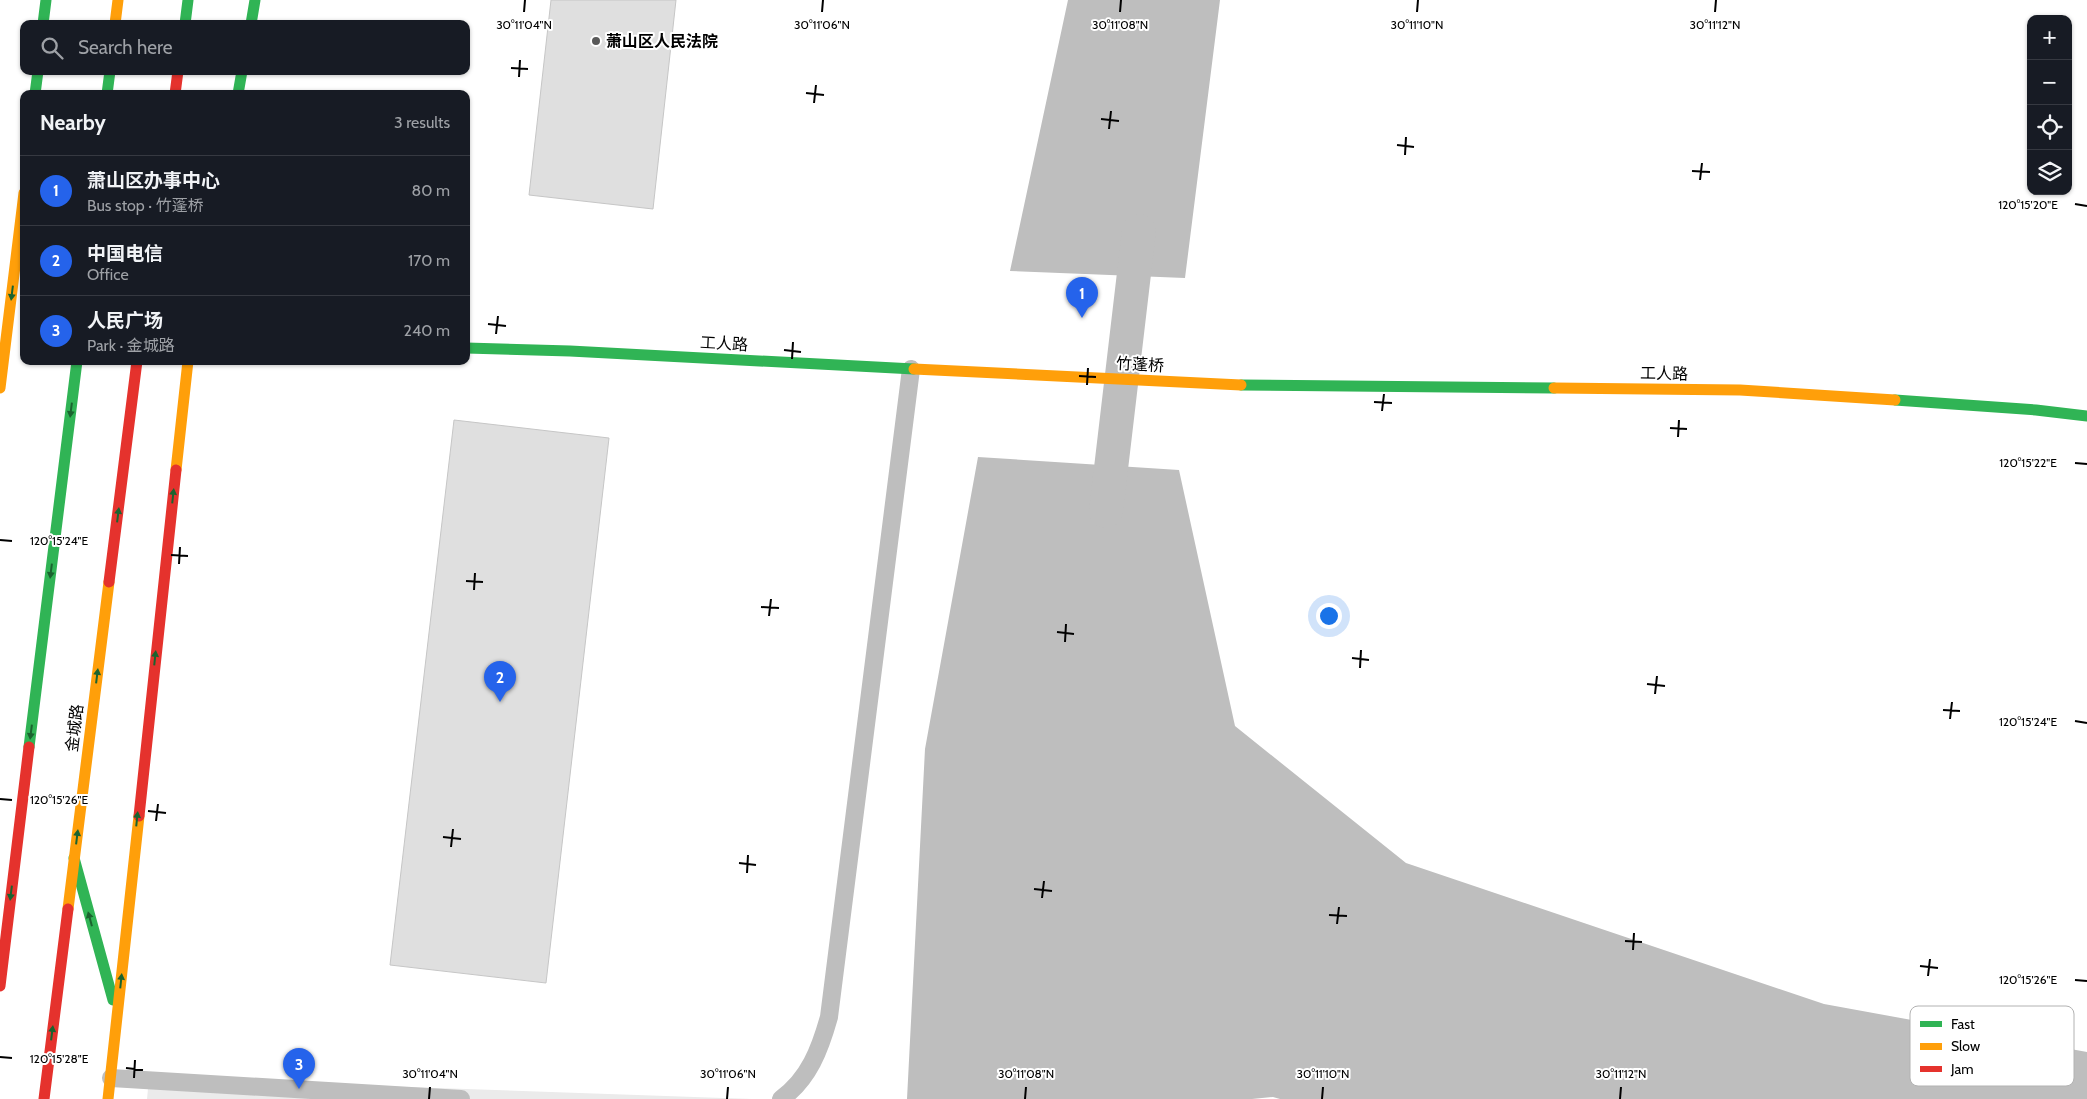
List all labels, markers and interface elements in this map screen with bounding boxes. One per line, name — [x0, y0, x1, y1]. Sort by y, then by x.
map controls — [2027, 15, 2072, 195]
button: + — [2027, 15, 2072, 60]
text: 30°11'04"N — [496, 17, 552, 32]
text: 30°11'06"N — [794, 17, 850, 32]
text: 30°11'08"N — [1092, 17, 1148, 32]
text: 30°11'10"N — [1391, 17, 1443, 32]
text: 30°11'12"N — [1690, 17, 1740, 32]
search box — [20, 20, 470, 75]
place label: 萧山区人民法院 — [606, 32, 718, 51]
icon: search — [38, 34, 66, 62]
marker: 萧山区人民法院 — [590, 35, 602, 47]
text: Search here — [78, 36, 172, 59]
button: − — [2027, 60, 2072, 105]
button: locate — [2027, 105, 2072, 150]
text: Nearby — [40, 110, 106, 135]
text: 3 results — [394, 113, 450, 132]
button: layers — [2027, 150, 2072, 195]
text: 萧山区办事中心 — [87, 169, 220, 192]
text: 1 — [53, 181, 59, 200]
text: 80 m — [412, 181, 450, 200]
text: Bus stop · 竹蓬桥 — [87, 196, 204, 215]
text: 120°15'20"E — [1998, 197, 2058, 212]
text: 中国电信 — [87, 242, 163, 265]
text: 2 — [52, 251, 60, 270]
text: 170 m — [408, 251, 450, 270]
text: Office — [87, 265, 129, 284]
pin: 1 — [1066, 277, 1098, 318]
one-way arrow — [8, 286, 16, 302]
text: 人民广场 — [87, 309, 163, 332]
text: 3 — [52, 321, 60, 340]
text: 240 m — [404, 321, 450, 340]
street label: 工人路 — [700, 333, 748, 354]
text: Park · 金城路 — [87, 336, 175, 355]
street label: 竹蓬桥 — [1116, 354, 1164, 375]
street label: 工人路 — [1640, 364, 1688, 383]
one-way arrow — [67, 402, 75, 418]
text: 120°15'22"E — [1999, 455, 2057, 470]
one-way arrow — [169, 488, 177, 504]
one-way arrow — [114, 507, 122, 523]
text: 120°15'24"E — [30, 533, 88, 548]
one-way arrow — [47, 563, 55, 579]
your location — [1316, 603, 1342, 629]
one-way arrow — [151, 649, 159, 665]
pin: 2 — [484, 661, 516, 702]
one-way arrow — [93, 668, 101, 684]
street label: 金城路 — [62, 703, 87, 753]
text: 120°15'24"E — [1999, 714, 2057, 729]
one-way arrow — [27, 724, 35, 740]
text: 120°15'26"E — [30, 792, 88, 807]
one-way arrow — [133, 811, 141, 827]
one-way arrow — [73, 829, 81, 845]
one-way arrow — [7, 886, 15, 902]
one-way arrow — [86, 911, 94, 926]
text: 120°15'26"E — [1999, 972, 2057, 987]
one-way arrow — [117, 973, 125, 989]
legend — [1910, 1006, 2074, 1086]
text: Fast — [1951, 1015, 1975, 1033]
one-way arrow — [48, 1025, 56, 1041]
text: Slow — [1951, 1037, 1980, 1055]
pin: 3 — [283, 1048, 315, 1089]
text: 120°15'28"E — [30, 1051, 89, 1066]
text: Jam — [1950, 1060, 1973, 1078]
text: 30°11'04"N — [402, 1066, 458, 1081]
text: 30°11'06"N — [700, 1066, 756, 1081]
text: 30°11'08"N — [998, 1066, 1054, 1081]
text: 30°11'10"N — [1297, 1066, 1349, 1081]
text: 30°11'12"N — [1596, 1066, 1646, 1081]

